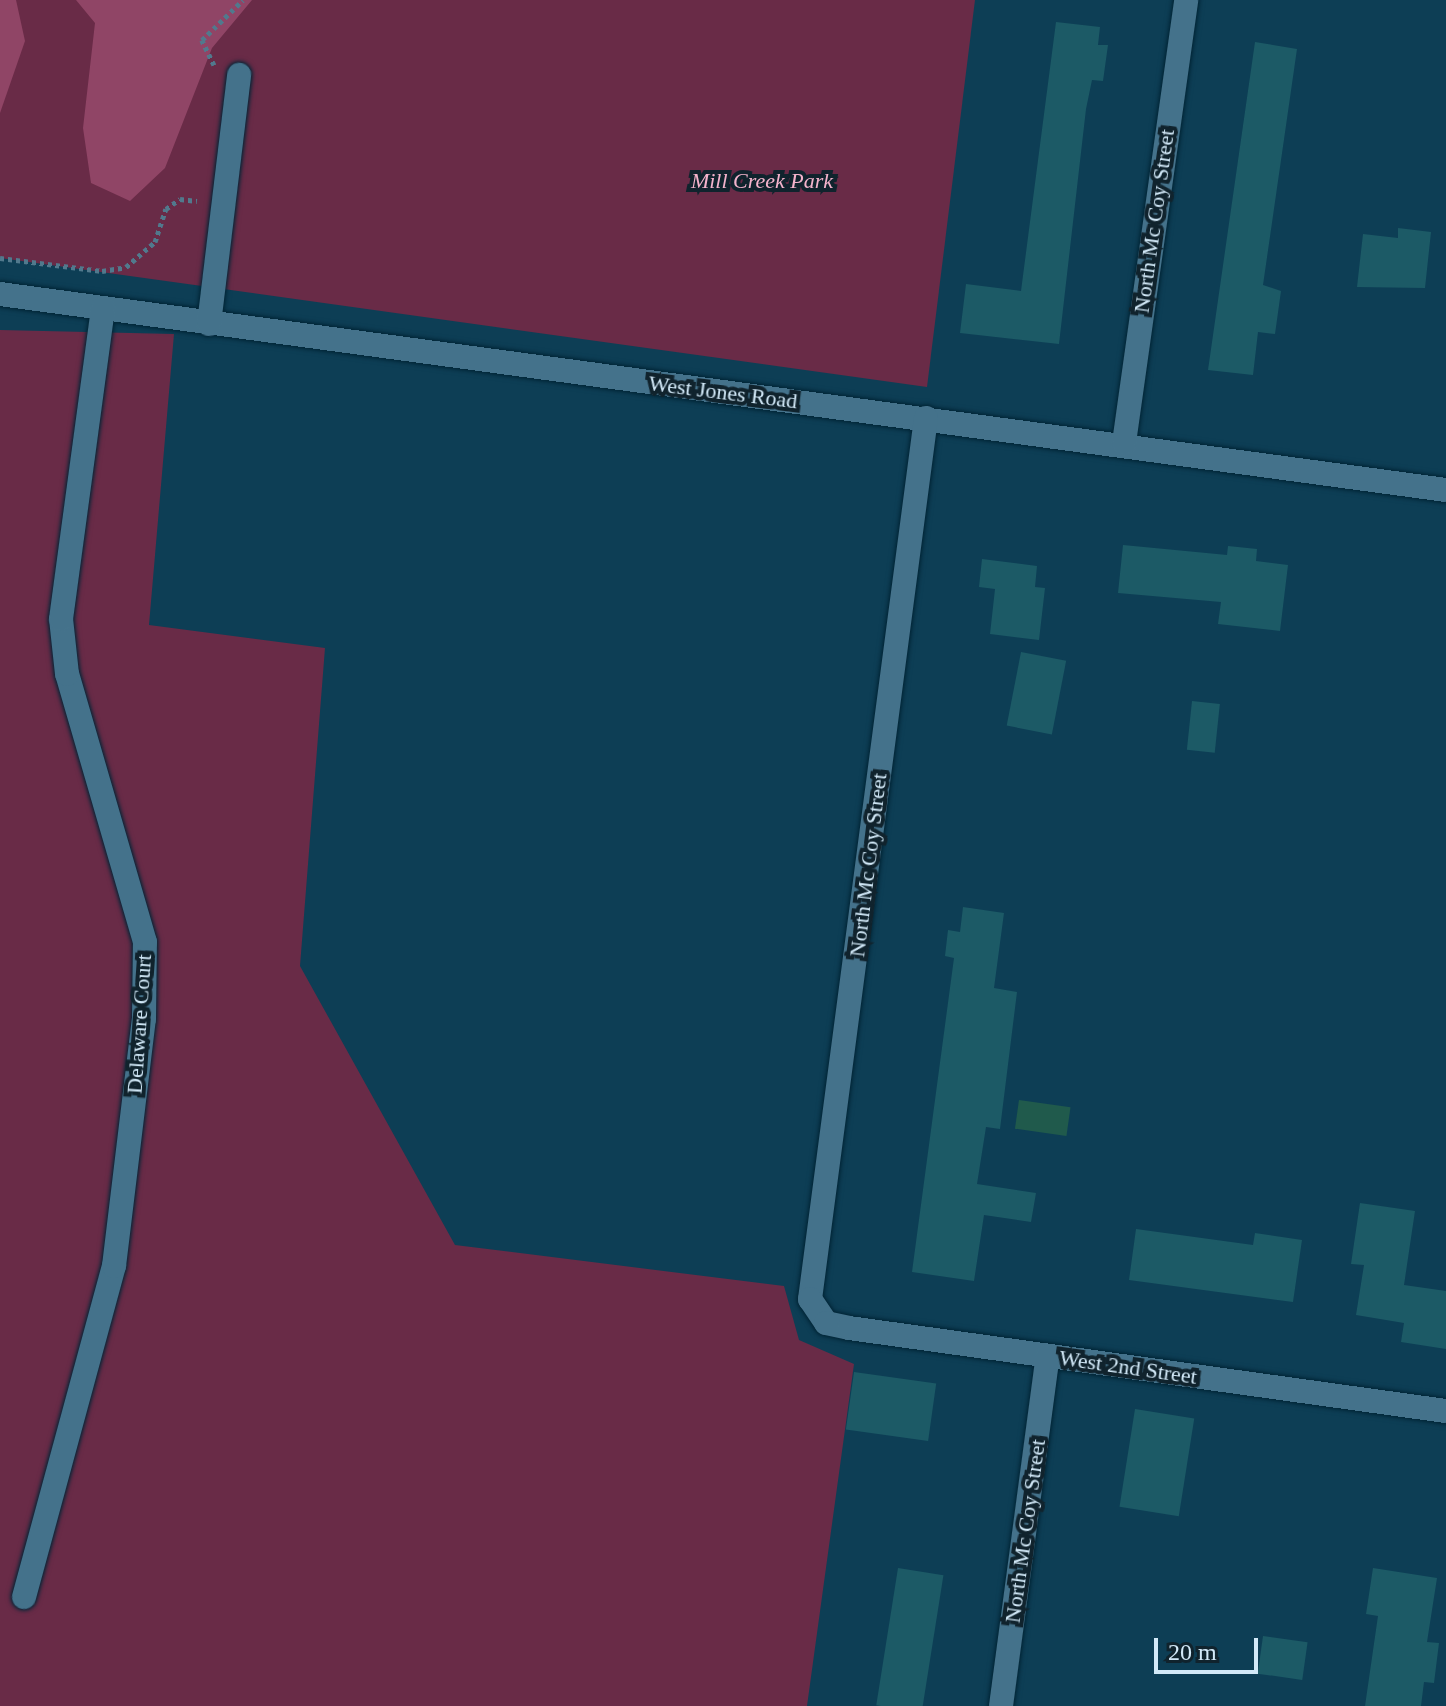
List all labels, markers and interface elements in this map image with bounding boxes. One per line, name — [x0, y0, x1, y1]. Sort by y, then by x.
street label: North Mc Coy Street — [1128, 127, 1180, 315]
park label: Mill Creek Park — [691, 168, 833, 194]
street label: West Jones Road — [647, 370, 799, 414]
street label: North Mc Coy Street — [844, 772, 892, 958]
street label: Delaware Court — [121, 953, 157, 1095]
street label: West 2nd Street — [1057, 1344, 1199, 1390]
street label: North Mc Coy Street — [999, 1437, 1051, 1625]
scale bar — [1158, 1622, 1262, 1672]
text: 20 m — [1168, 1639, 1217, 1665]

